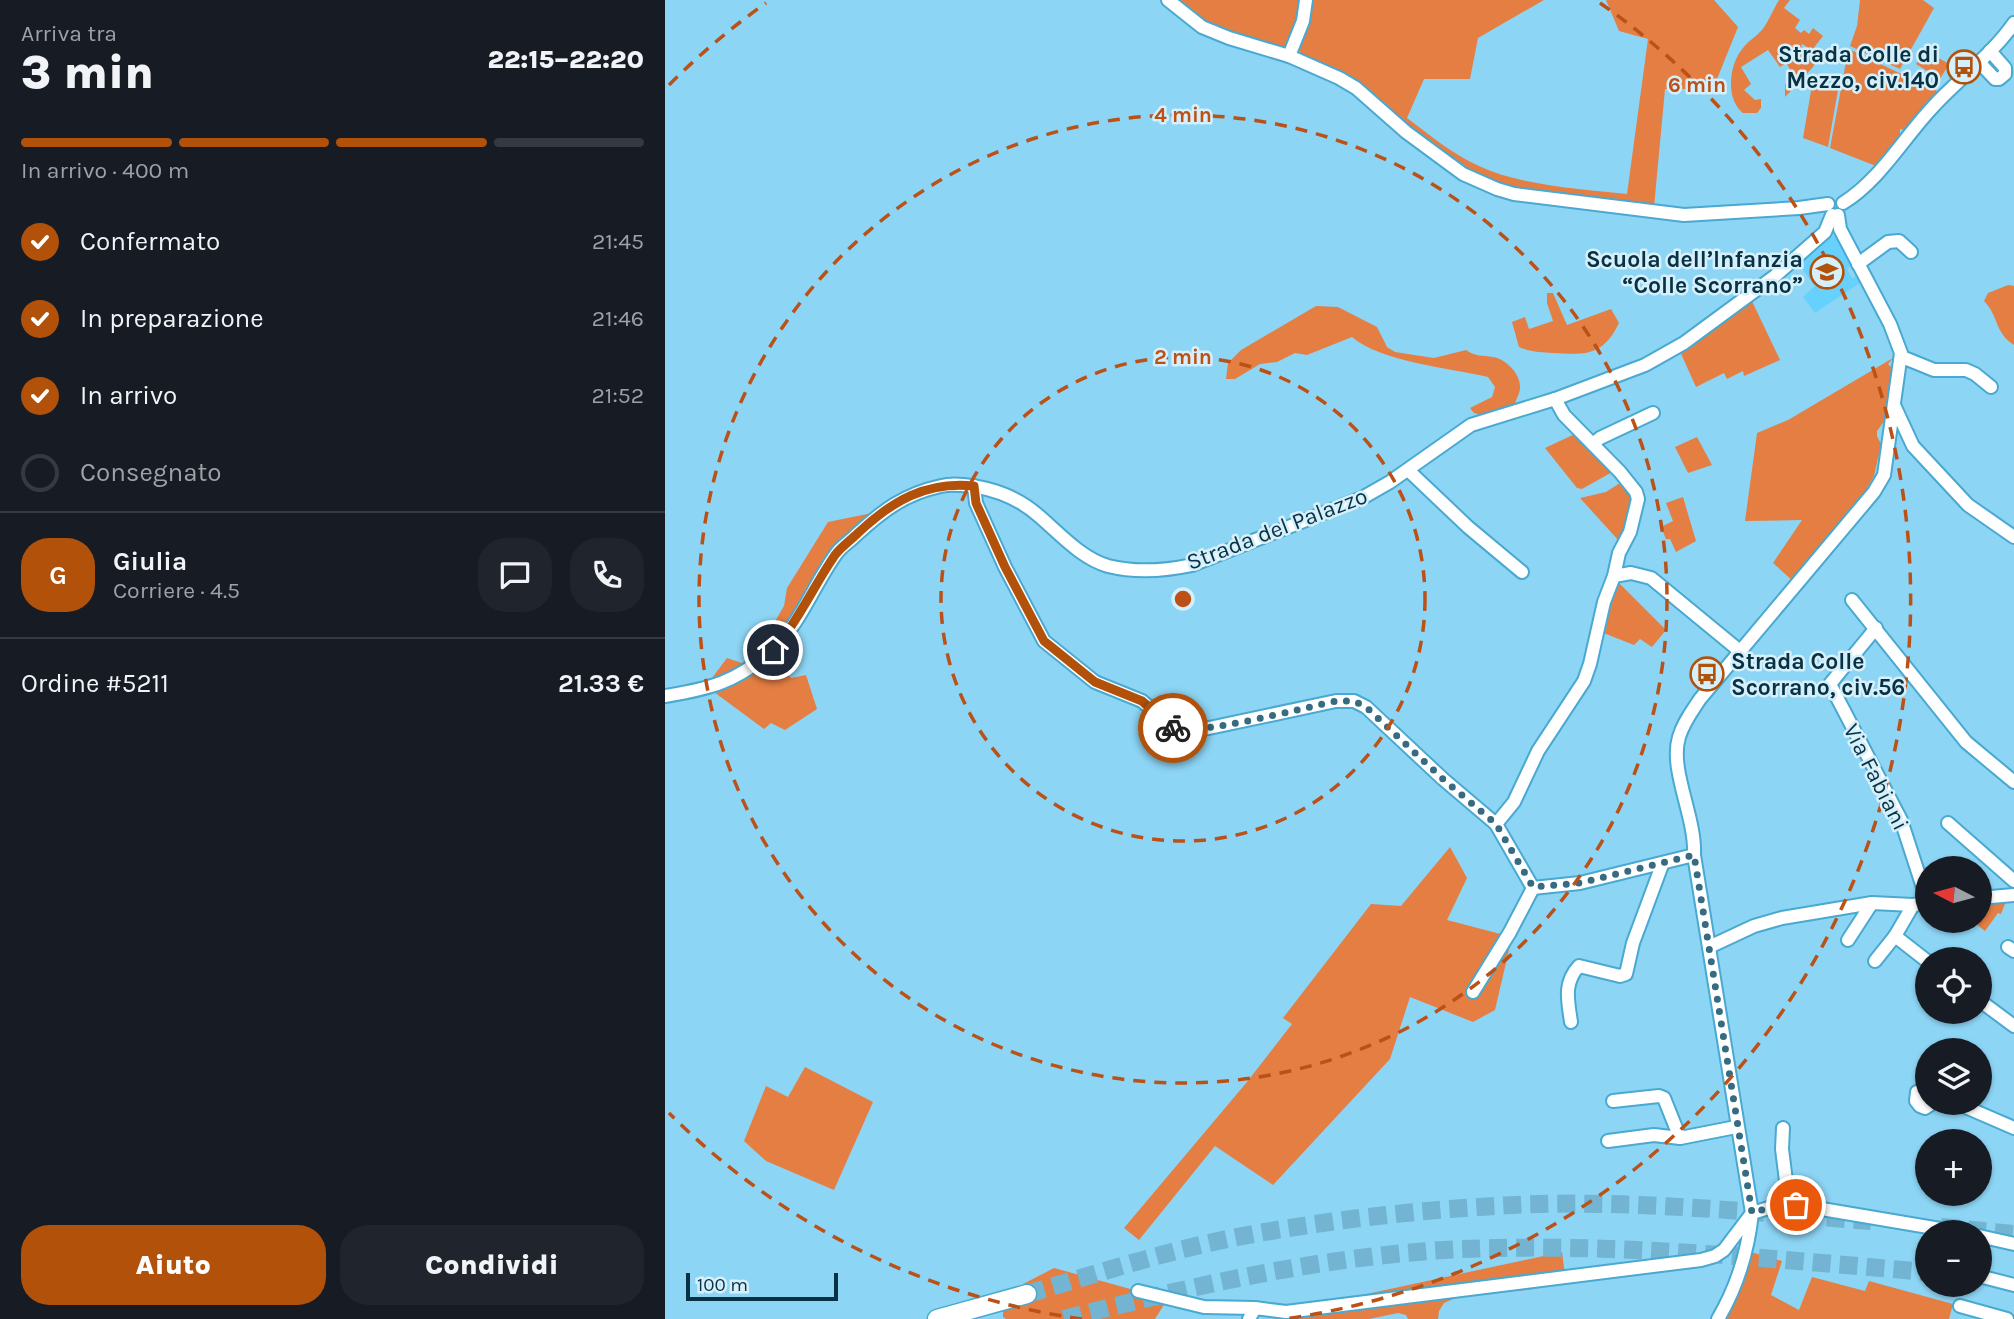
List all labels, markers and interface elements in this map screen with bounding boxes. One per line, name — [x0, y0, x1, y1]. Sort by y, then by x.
text: Arriva tra — [21, 20, 117, 47]
place label: Strada Colle di Mezzo, civ.140 — [1778, 41, 1939, 94]
text: 22:15–22:20 — [488, 44, 644, 75]
text: 3 min — [21, 46, 154, 100]
bus stop icon: Strada Colle di Mezzo, civ.140 — [1945, 48, 1983, 86]
text: 6 min — [1668, 73, 1726, 97]
text: 4 min — [1154, 103, 1212, 127]
text: In arrivo · 400 m — [21, 157, 189, 184]
icon: check — [21, 223, 59, 261]
text: Confermato — [80, 226, 220, 257]
text: 21:45 — [592, 228, 644, 255]
place label: Scuola dell’Infanzia “Colle Scorrano” — [1586, 246, 1803, 299]
school or university icon: Scuola dell’Infanzia “Colle Scorrano” — [1808, 253, 1846, 291]
icon: check — [21, 300, 59, 338]
text: In preparazione — [80, 303, 264, 334]
text: 21:46 — [592, 305, 644, 332]
text: 2 min — [1154, 345, 1212, 369]
icon: check — [21, 377, 59, 415]
text: In arrivo — [80, 380, 177, 411]
text: 21:52 — [591, 382, 644, 409]
text: Consegnato — [80, 457, 222, 488]
street label: Strada del Palazzo — [1183, 482, 1371, 576]
button: chat — [478, 538, 552, 612]
button: phone — [570, 538, 644, 612]
text: Giulia — [113, 546, 187, 577]
text: G — [49, 560, 67, 591]
text: Corriere · 4.5 — [113, 577, 240, 604]
centre of rings — [1171, 587, 1195, 611]
pin — [743, 620, 803, 680]
icon: home — [754, 631, 792, 669]
place label: Strada Colle Scorrano, civ.56 — [1731, 648, 1905, 701]
bus stop icon: Strada Colle Scorrano, civ.56 — [1688, 655, 1726, 693]
text: Ordine #5211 — [21, 668, 169, 699]
text: 21.33 € — [558, 668, 644, 699]
courier — [1138, 693, 1208, 763]
icon: bike — [1154, 709, 1192, 747]
street label: Via Fabiani — [1838, 719, 1914, 835]
north arrow — [1915, 856, 1991, 933]
map controls — [1915, 856, 1992, 1297]
button: locate — [1915, 947, 1992, 1024]
button: layers — [1915, 1038, 1992, 1115]
button: + — [1915, 1129, 1992, 1206]
pin — [1766, 1175, 1826, 1235]
icon: bag — [1777, 1186, 1815, 1224]
button: − — [1915, 1220, 1992, 1297]
button: Aiuto — [21, 1225, 326, 1305]
button: Condividi — [340, 1225, 644, 1305]
scale bar — [686, 1270, 838, 1302]
text: 100 m — [697, 1274, 748, 1296]

